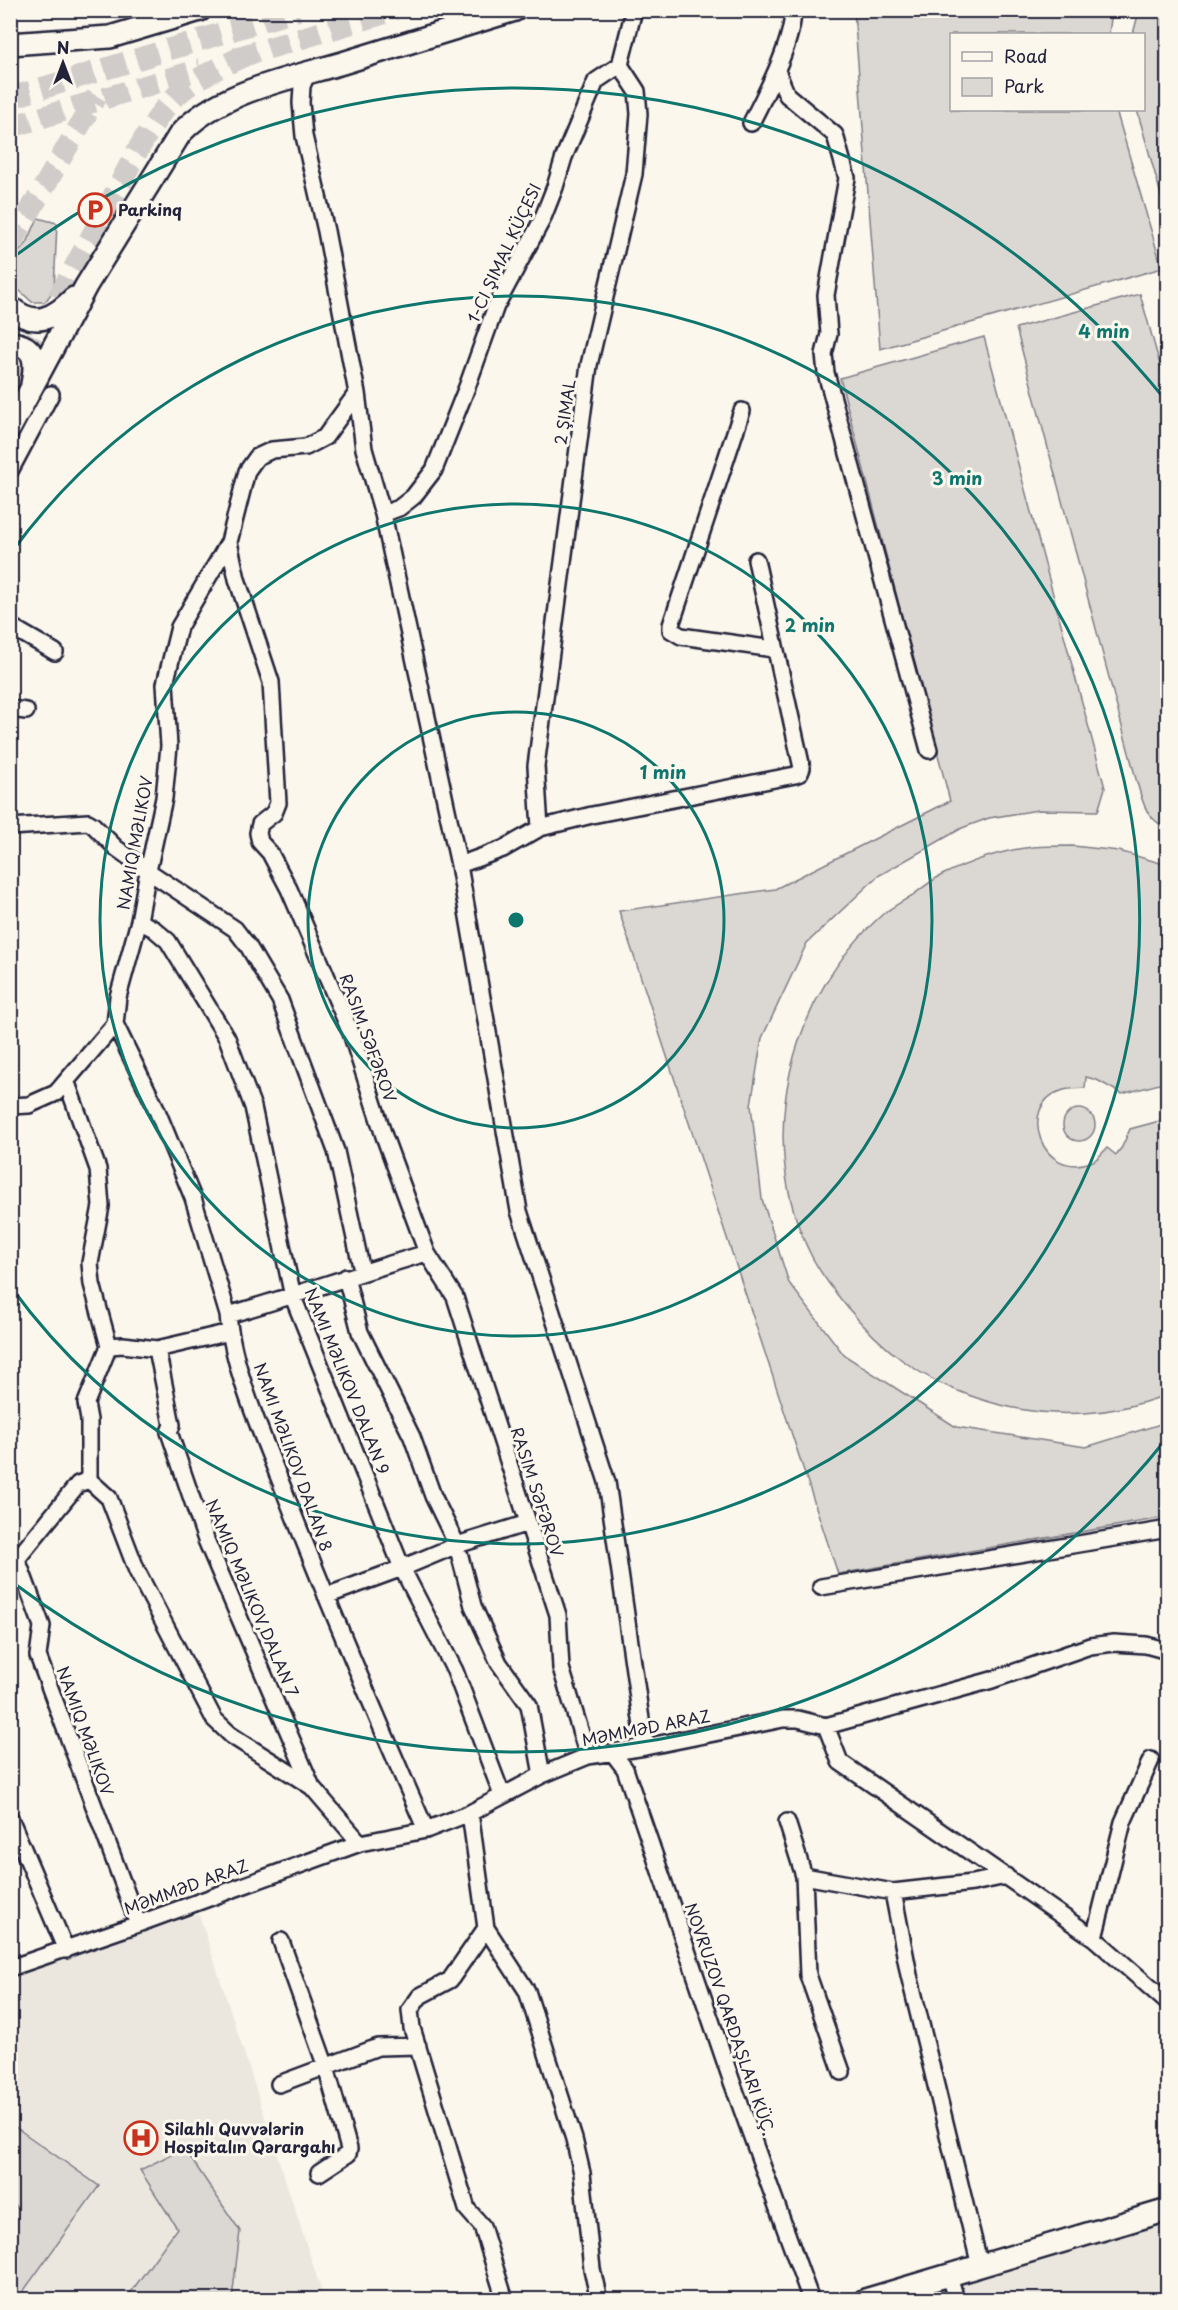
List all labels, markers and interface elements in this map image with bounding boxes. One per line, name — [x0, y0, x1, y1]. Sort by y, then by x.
north arrow — [33, 33, 93, 93]
legend — [950, 33, 1145, 111]
text: N — [57, 35, 69, 59]
text: Road — [1004, 42, 1048, 69]
text: Park — [1004, 72, 1044, 99]
street label: 1-CI ŞIMAL KÜÇESI — [460, 179, 546, 326]
parking icon: Parkinq — [77, 192, 113, 228]
place label: Parkinq — [118, 197, 182, 221]
text: 4 min — [1078, 317, 1130, 344]
street label: 2 ŞIMAL — [548, 378, 580, 446]
text: 3 min — [932, 464, 982, 491]
text: 2 min — [785, 611, 835, 638]
text: 1 min — [640, 758, 686, 785]
street label: NAMIQ MƏLIKOV — [110, 774, 158, 912]
centre of rings — [506, 910, 526, 930]
street label: RASIM SƏFƏROV — [335, 970, 403, 1105]
street label: NAMI MƏLIKOV DALAN 9 — [299, 1284, 396, 1478]
street label: NAMI MƏLIKOV DALAN 8 — [249, 1359, 339, 1554]
street label: RASIM SƏFƏROV — [506, 1424, 570, 1560]
street label: NAMIQ MƏLIKOV,DALAN 7 — [200, 1495, 306, 1700]
street label: NAMIQ MƏLIKOV — [51, 1663, 121, 1799]
street label: MƏMMƏD ARAZ — [580, 1703, 712, 1751]
street label: MƏMMƏD ARAZ — [120, 1852, 251, 1920]
street label: NOVRUZOV QARDAŞLARI KÜÇ. — [680, 1899, 782, 2138]
place label: Silahlı Quvvələrin Hospitalın Qərargahı — [164, 2116, 335, 2158]
hospital icon: Silahlı Quvvələrin Hospitalın Qərargahı — [123, 2120, 159, 2156]

